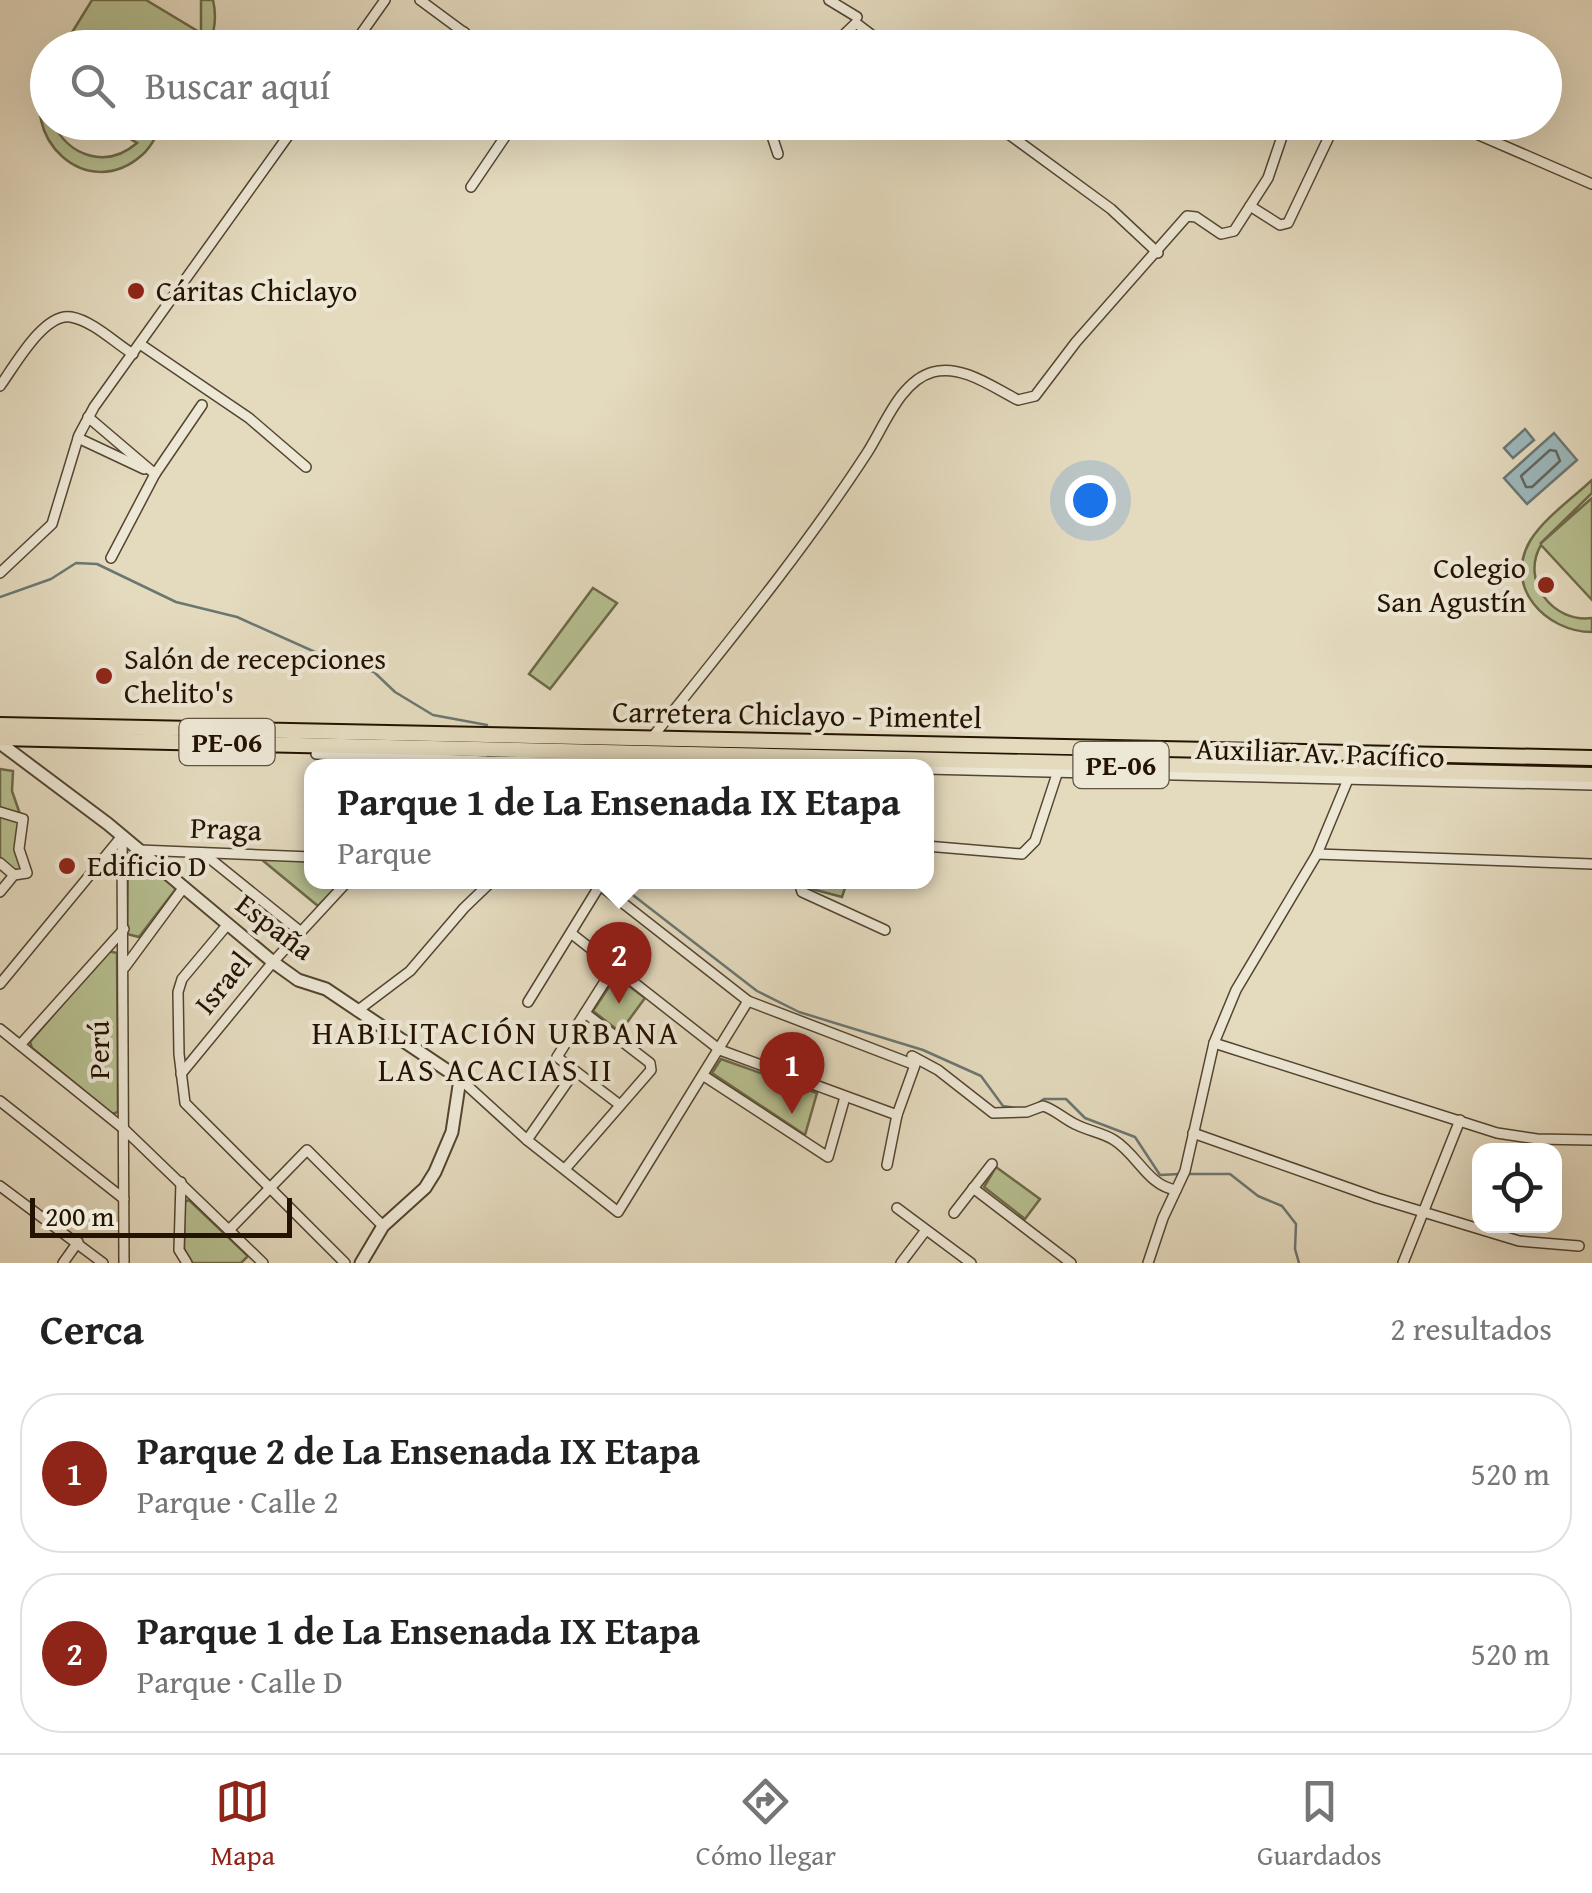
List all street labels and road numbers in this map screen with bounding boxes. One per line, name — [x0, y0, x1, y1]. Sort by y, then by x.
street label: Carretera Chiclayo - Pimentel — [612, 689, 982, 739]
road number: PE-06 — [180, 719, 274, 765]
street label: Auxiliar Av. Pacífico — [1195, 726, 1445, 778]
road number: PE-06 — [1074, 742, 1168, 788]
street label: Praga — [190, 805, 263, 851]
street label: España — [227, 882, 324, 970]
street label: Israel — [183, 941, 261, 1023]
street label: Perú — [76, 1020, 120, 1079]

